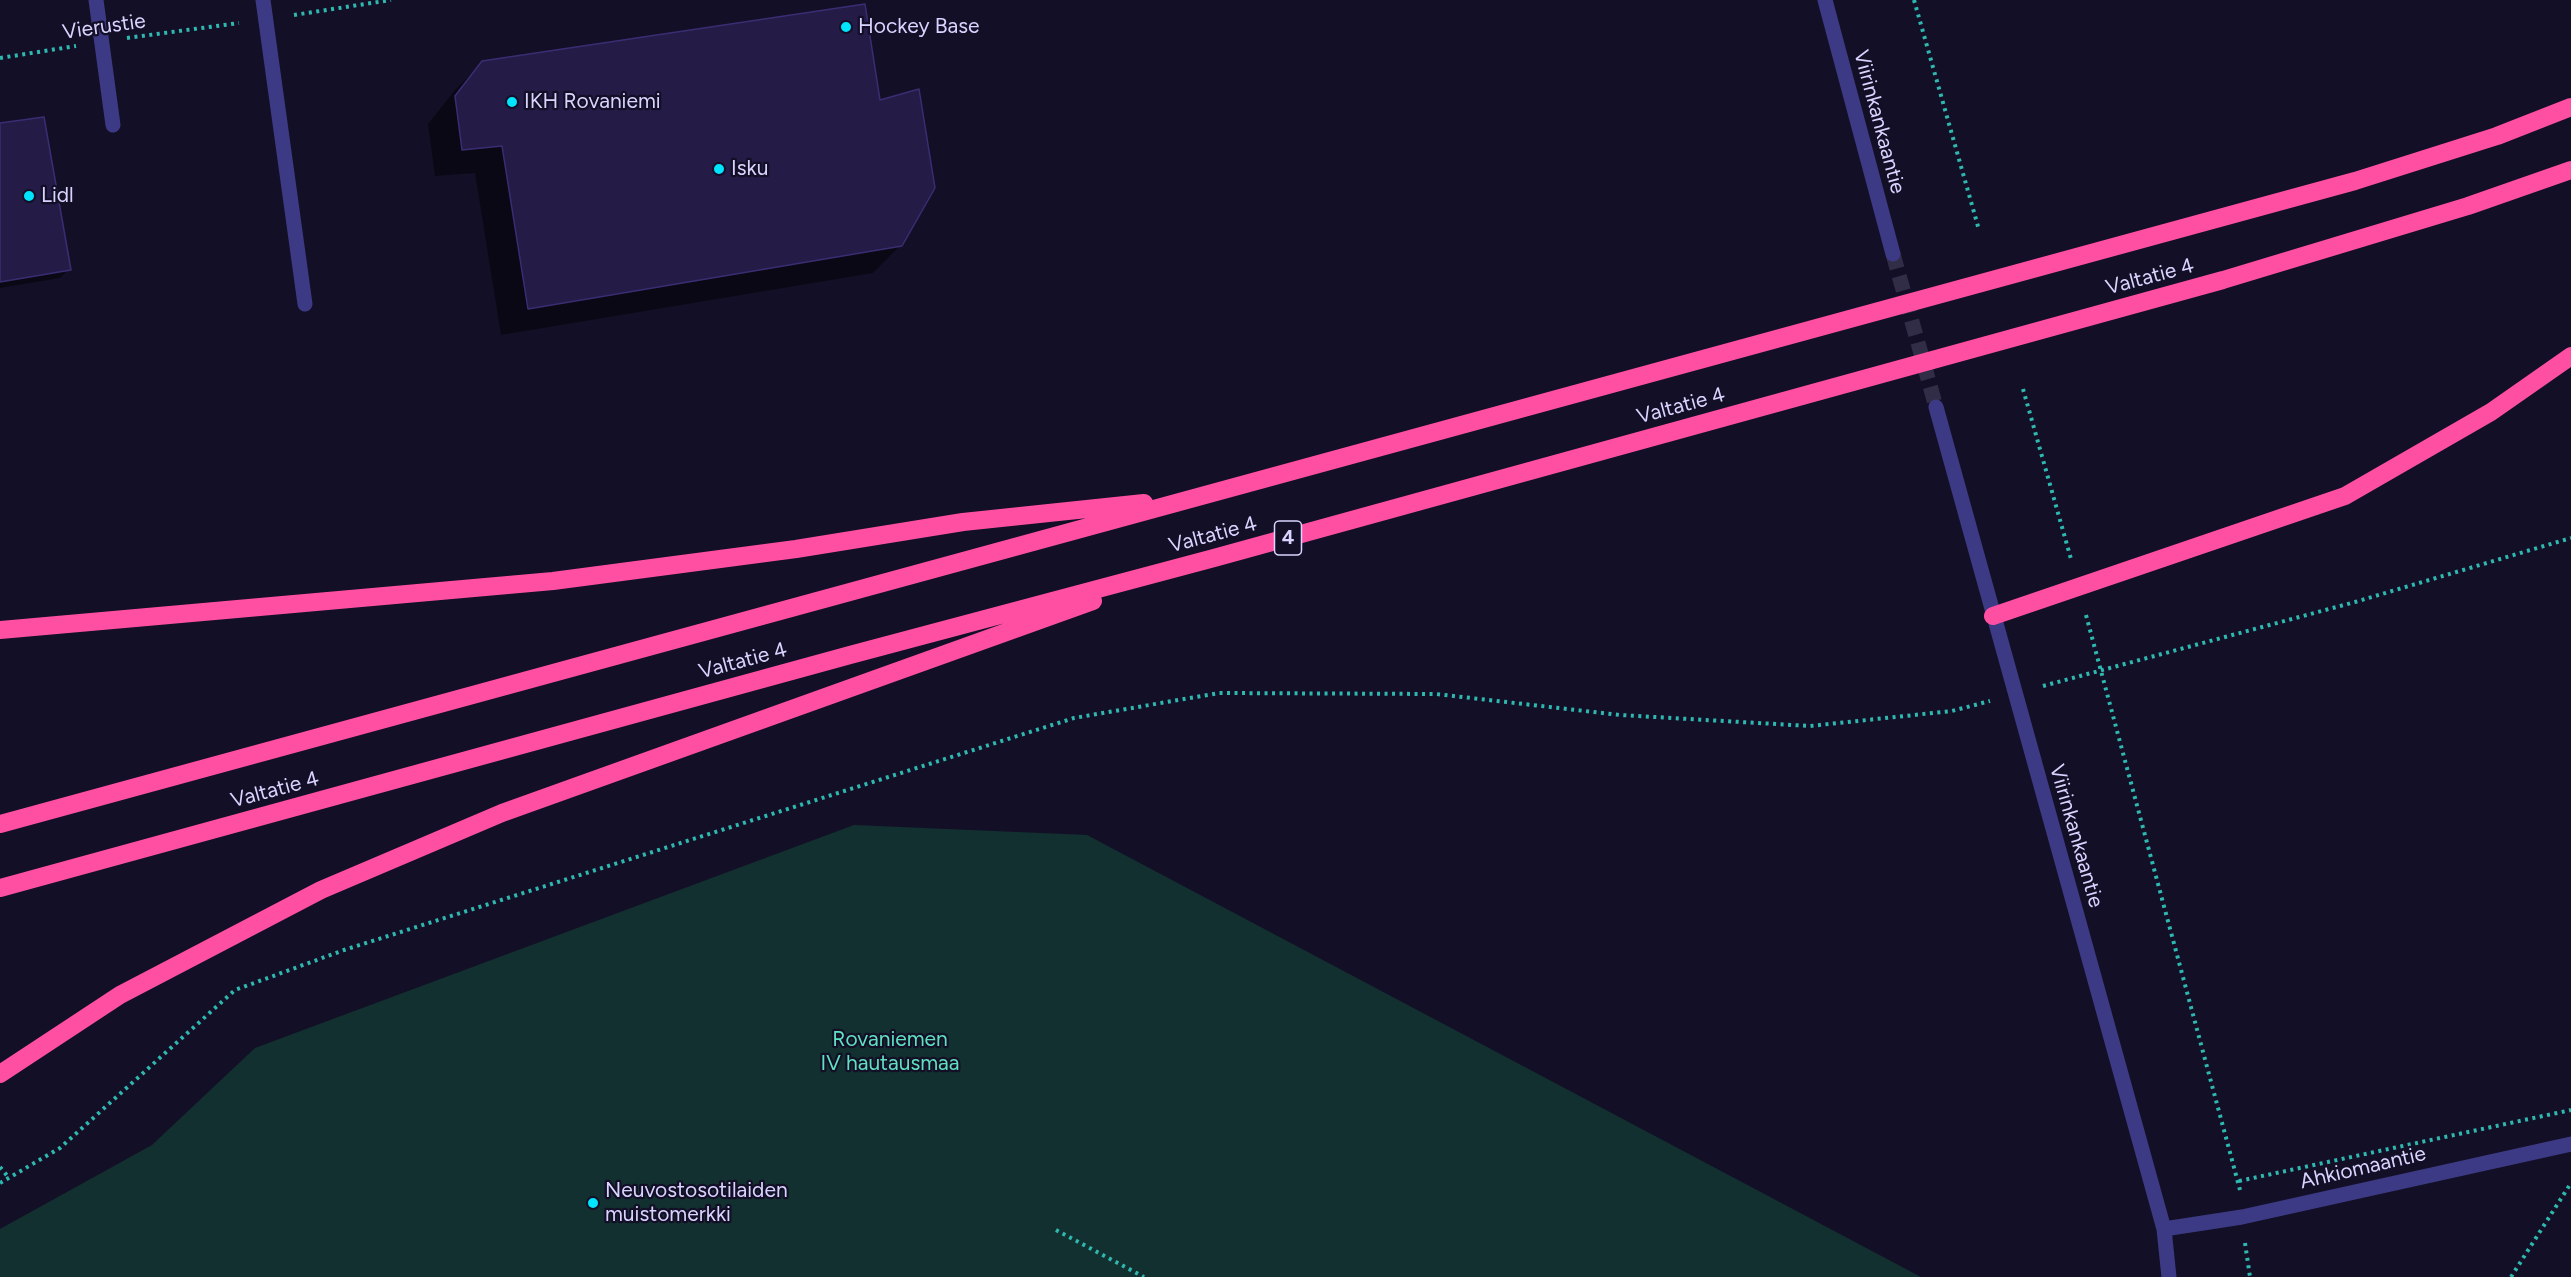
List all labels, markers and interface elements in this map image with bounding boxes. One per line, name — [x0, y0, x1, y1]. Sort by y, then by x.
street label: Vierustie — [61, 9, 147, 45]
place label: Hockey Base — [858, 14, 979, 40]
marker: Hockey Base — [839, 20, 853, 34]
street label: Viirinkankaantie — [1848, 47, 1910, 197]
place label: IKH Rovaniemi — [524, 89, 661, 115]
marker: IKH Rovaniemi — [505, 95, 519, 109]
place label: Isku — [731, 156, 768, 182]
marker: Isku — [712, 162, 726, 176]
place label: Lidl — [41, 183, 74, 209]
marker: Lidl — [22, 189, 36, 203]
street label: Valtatie 4 — [2103, 253, 2197, 301]
street label: Valtatie 4 — [1634, 382, 1728, 430]
street label: Valtatie 4 — [1166, 511, 1260, 559]
road number: 4 — [1274, 521, 1302, 555]
street label: Valtatie 4 — [696, 637, 790, 685]
street label: Viirinkankaantie — [2044, 762, 2108, 910]
street label: Valtatie 4 — [228, 766, 322, 814]
park label: Rovaniemen IV hautausmaa — [821, 1027, 959, 1077]
street label: Ahkiomaantie — [2298, 1141, 2428, 1195]
place label: Neuvostosotilaiden muistomerkki — [605, 1178, 788, 1228]
marker: Neuvostosotilaiden muistomerkki — [586, 1196, 600, 1210]

